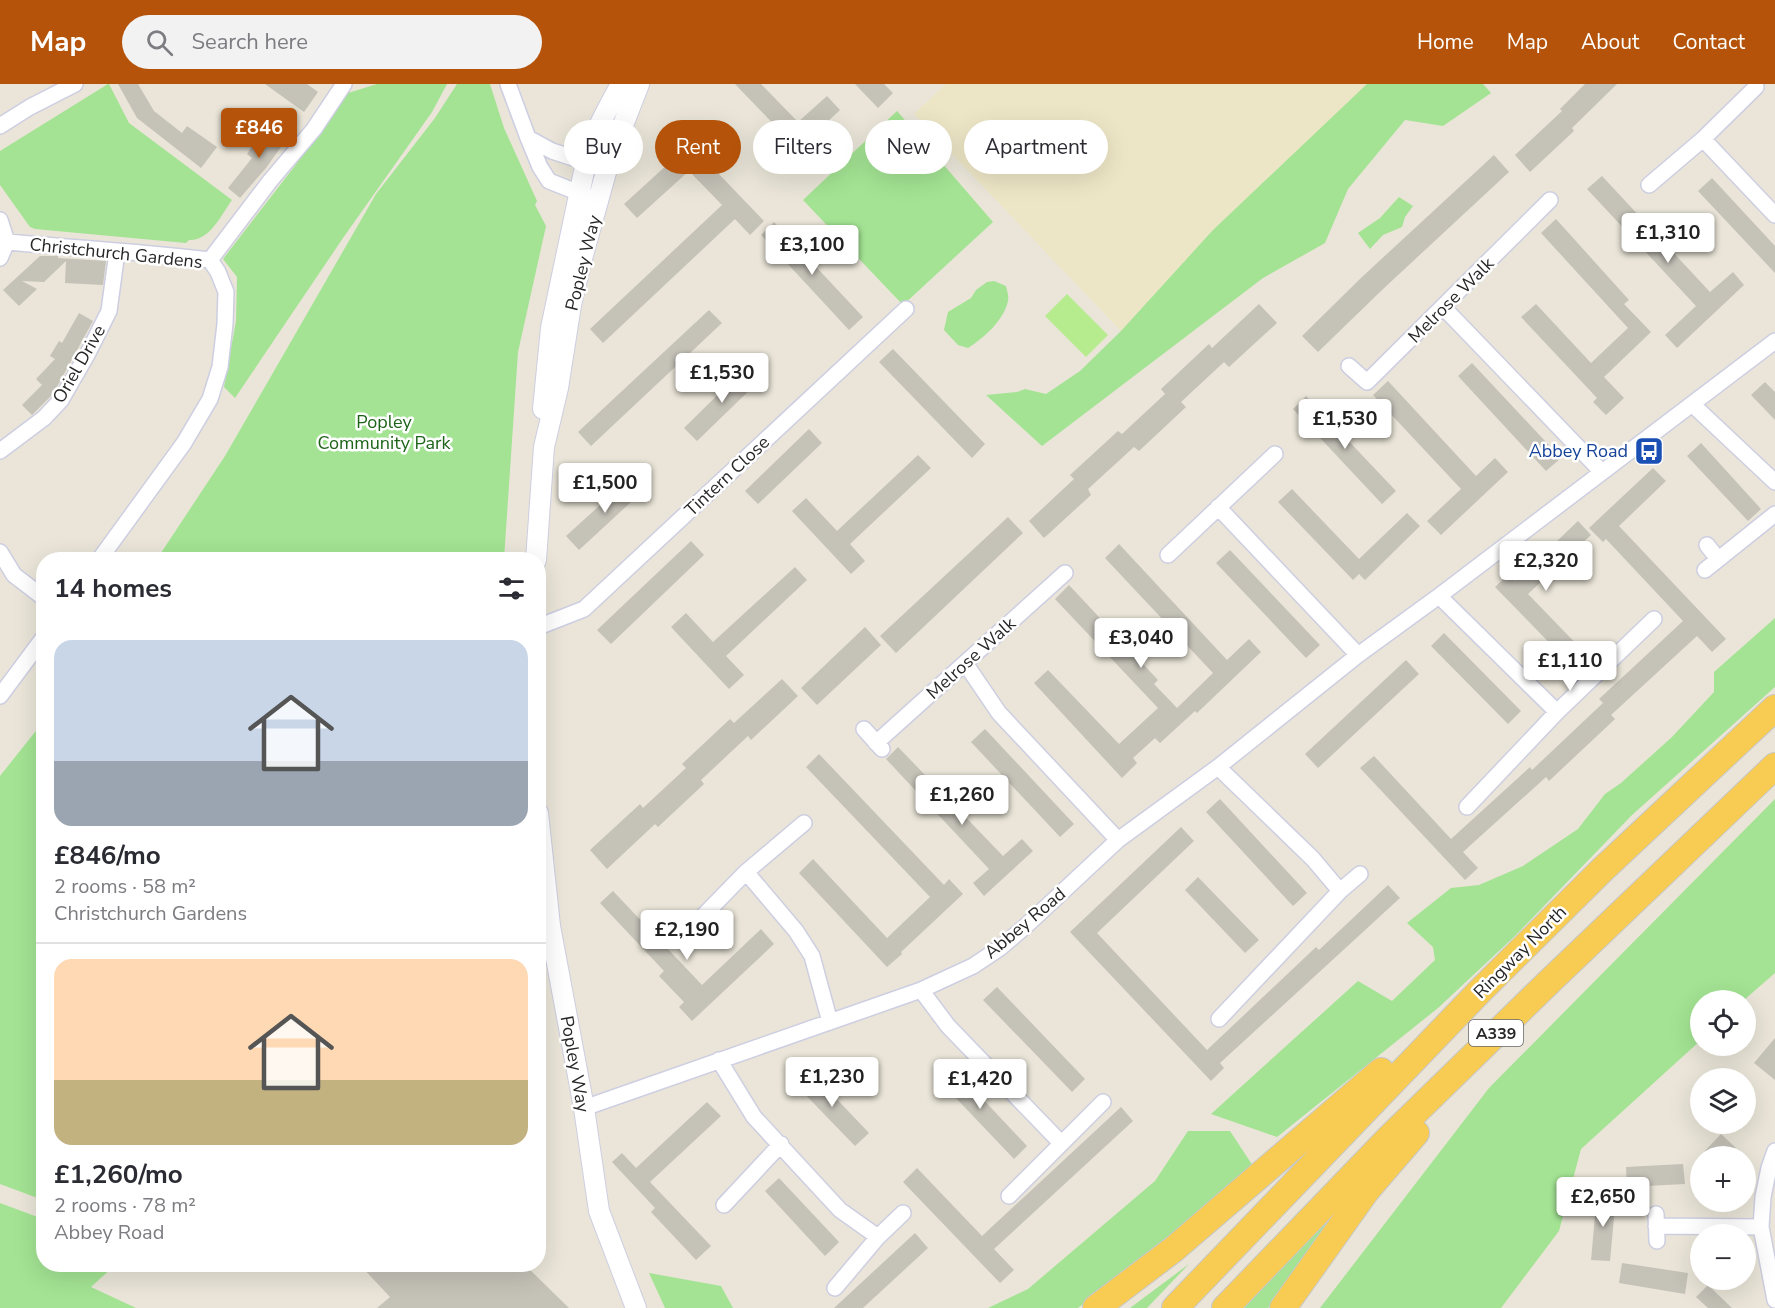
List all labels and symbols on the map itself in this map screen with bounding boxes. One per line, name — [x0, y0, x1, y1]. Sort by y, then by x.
pin: £846 — [223, 108, 295, 159]
street label: Popley Way — [560, 212, 607, 313]
pin: £1,310 — [1619, 213, 1717, 264]
pin: £3,100 — [763, 225, 861, 276]
street label: Christchurch Gardens — [28, 232, 204, 274]
street label: Melrose Walk — [1403, 251, 1500, 348]
street label: Oriel Drive — [47, 320, 111, 408]
pin: £1,530 — [673, 353, 771, 404]
pin: £1,530 — [1296, 399, 1394, 450]
park label: Popley Community Park — [317, 410, 452, 455]
street label: Tintern Close — [679, 430, 775, 522]
bus stop icon: Abbey Road — [1633, 435, 1665, 467]
place label: Abbey Road — [1529, 439, 1628, 463]
pin: £1,500 — [556, 463, 654, 514]
pin: £2,320 — [1497, 541, 1595, 592]
street label: Melrose Walk — [921, 611, 1021, 704]
pin: £3,040 — [1092, 618, 1190, 669]
pin: £1,110 — [1521, 641, 1619, 692]
pin: £1,260 — [913, 775, 1011, 826]
street label: Abbey Road — [979, 882, 1071, 964]
street label: Ringway North — [1468, 900, 1572, 1004]
pin: £2,190 — [638, 910, 736, 961]
street label: Popley Way — [555, 1014, 595, 1115]
road number: A339 — [1469, 1020, 1523, 1046]
pin: £1,230 — [783, 1057, 881, 1108]
pin: £1,420 — [931, 1059, 1029, 1110]
pin: £2,650 — [1554, 1177, 1652, 1228]

